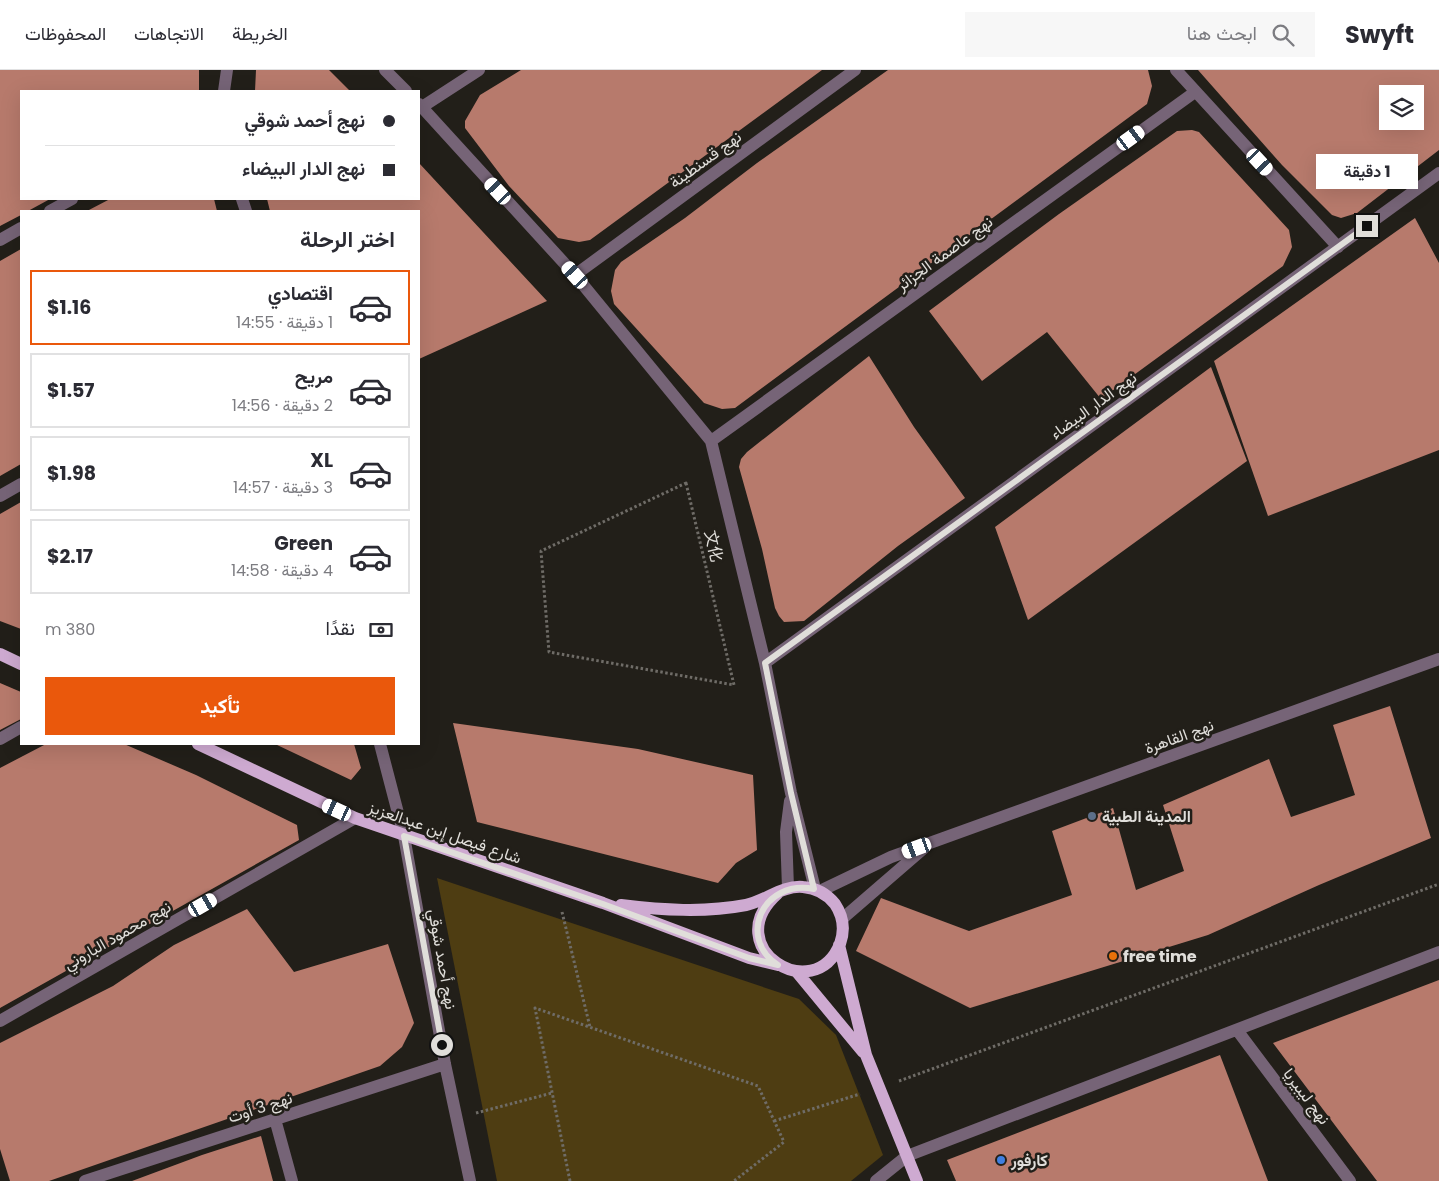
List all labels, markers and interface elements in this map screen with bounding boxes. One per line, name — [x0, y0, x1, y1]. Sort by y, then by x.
search box — [965, 12, 1315, 57]
text: Swyft — [1345, 18, 1414, 51]
text: ابحث هنا — [1187, 20, 1257, 47]
text: المحفوظات — [25, 21, 106, 46]
text: الاتجاهات — [134, 21, 204, 46]
text: الخريطة — [232, 21, 288, 46]
icon: search — [1269, 21, 1297, 49]
map controls — [1379, 85, 1424, 130]
button: layers — [1379, 85, 1424, 130]
text: نهج أحمد شوقي — [244, 107, 365, 134]
car — [1114, 123, 1147, 153]
street label: نهج قسنطينة — [664, 125, 746, 193]
car — [1244, 146, 1275, 178]
callout: 1 دقيقة — [1316, 154, 1418, 188]
text: نهج الدار البيضاء — [242, 155, 365, 182]
text: 1 دقيقة — [1343, 160, 1391, 183]
car — [482, 175, 513, 207]
street label: نهج عاصمة الجزائر — [890, 210, 997, 297]
route end — [1356, 215, 1378, 237]
text: اختر الرحلة — [300, 224, 395, 255]
car — [559, 259, 590, 291]
text: اقتصادي — [268, 280, 333, 307]
icon: car — [348, 285, 393, 330]
text: $1.16 — [47, 294, 91, 321]
text: 1 دقيقة · 14:55 — [236, 311, 333, 334]
text: مريح — [295, 363, 333, 390]
street label: نهج الدار البيضاء — [1045, 366, 1141, 445]
icon: car — [348, 368, 393, 413]
text: $1.57 — [47, 377, 95, 404]
text: 2 دقيقة · 14:56 — [232, 394, 333, 417]
text: XL — [310, 447, 333, 474]
icon: car — [348, 451, 393, 496]
text: $1.98 — [47, 460, 96, 487]
text: 3 دقيقة · 14:57 — [233, 476, 333, 499]
street label: 文化 — [699, 528, 728, 564]
text: Green — [274, 530, 333, 557]
icon: car — [348, 534, 393, 579]
text: $2.17 — [47, 543, 93, 570]
text: 4 دقيقة · 14:58 — [231, 559, 333, 582]
text: نقدًا — [326, 615, 355, 642]
icon: cash — [367, 616, 395, 644]
text: 380 m — [45, 618, 95, 641]
button: تأكيد — [45, 677, 395, 735]
street label: نهج القاهرة — [1142, 713, 1217, 760]
street label: شارع فيصل إبن عبدالعزيز — [364, 795, 524, 869]
car — [320, 797, 353, 823]
place label: المدينة الطبية — [1102, 805, 1191, 828]
marker: المدينة الطبية — [1086, 810, 1098, 822]
car — [900, 836, 933, 860]
car — [186, 891, 219, 919]
street label: نهج محمود الباروني — [59, 895, 176, 977]
street label: نهج أحمد شوقي — [420, 907, 463, 1011]
place label: free time — [1123, 945, 1197, 968]
marker: free time — [1107, 950, 1119, 962]
route start — [431, 1034, 453, 1056]
street label: نهج ليبيريا — [1278, 1063, 1335, 1129]
street label: نهج 3 أوت — [225, 1086, 295, 1129]
place label: كارفور — [1010, 1149, 1048, 1172]
marker: كارفور — [995, 1154, 1007, 1166]

